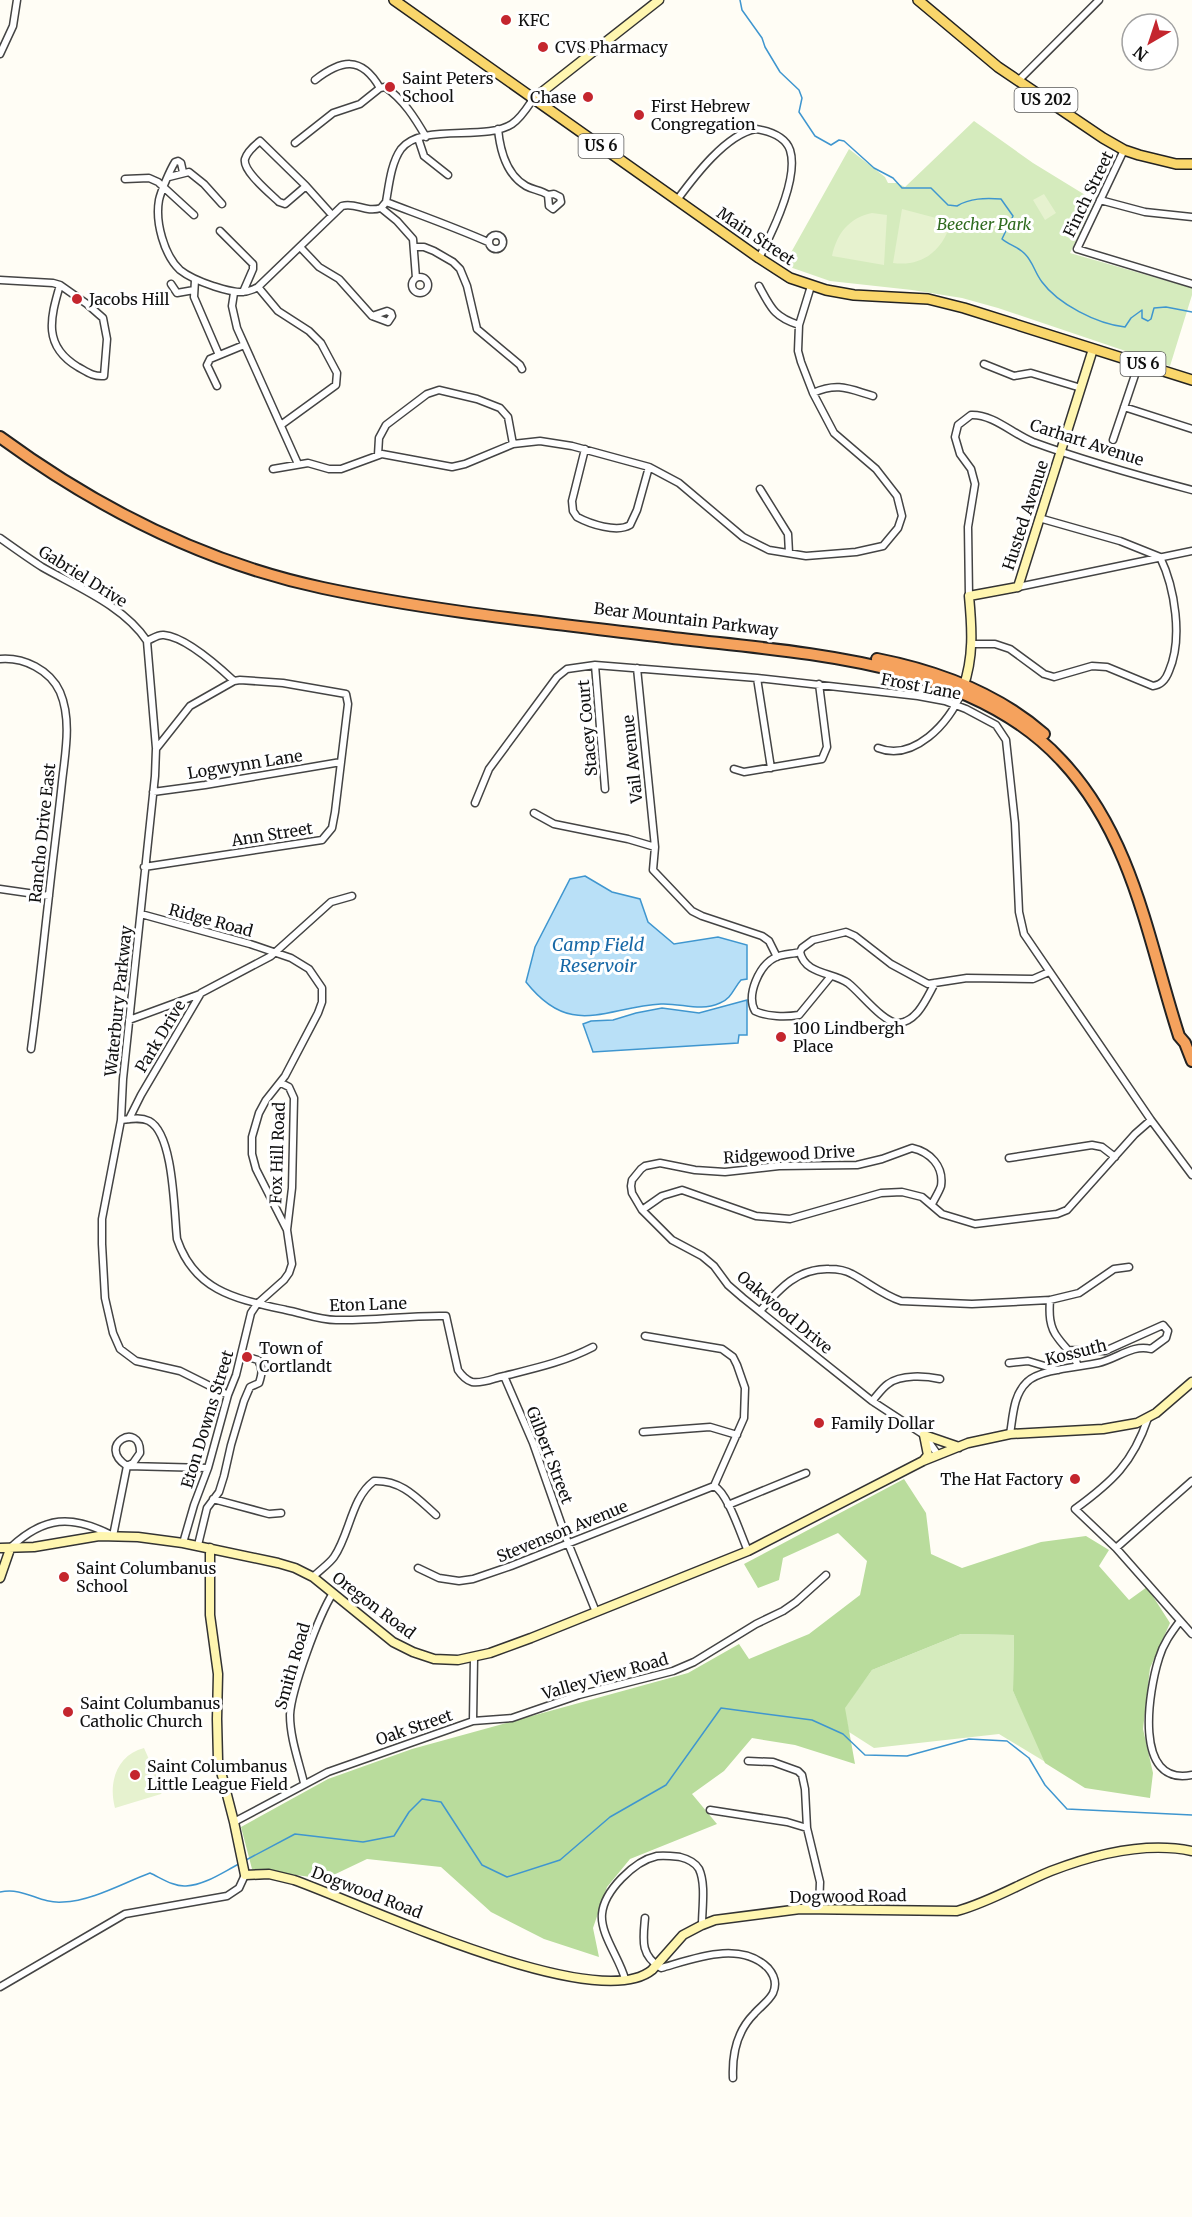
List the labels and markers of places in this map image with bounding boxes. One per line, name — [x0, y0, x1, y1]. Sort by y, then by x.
place label: KFC — [518, 10, 550, 30]
marker: KFC — [499, 13, 513, 27]
place label: CVS Pharmacy — [555, 37, 669, 57]
marker: CVS Pharmacy — [536, 40, 550, 54]
place label: Saint Peters School — [402, 68, 494, 106]
marker: Saint Peters School — [383, 80, 397, 94]
place label: Chase — [530, 87, 576, 107]
marker: Chase — [581, 90, 595, 104]
place label: First Hebrew Congregation — [651, 96, 756, 134]
marker: First Hebrew Congregation — [632, 108, 646, 122]
place label: Jacobs Hill — [88, 289, 170, 309]
marker: Jacobs Hill — [70, 292, 84, 306]
place label: 100 Lindbergh Place — [793, 1018, 905, 1056]
marker: 100 Lindbergh Place — [774, 1030, 788, 1044]
place label: Town of Cortlandt — [259, 1338, 333, 1376]
marker: Town of Cortlandt — [240, 1350, 254, 1364]
place label: Family Dollar — [831, 1413, 935, 1433]
marker: Family Dollar — [812, 1416, 826, 1430]
place label: The Hat Factory — [940, 1469, 1064, 1489]
marker: The Hat Factory — [1068, 1472, 1082, 1486]
place label: Saint Columbanus School — [76, 1558, 216, 1596]
marker: Saint Columbanus School — [57, 1570, 71, 1584]
place label: Saint Columbanus Catholic Church — [80, 1693, 220, 1731]
marker: Saint Columbanus Catholic Church — [61, 1705, 75, 1719]
place label: Saint Columbanus Little League Field — [147, 1756, 288, 1794]
marker: Saint Columbanus Little League Field — [128, 1768, 142, 1782]

